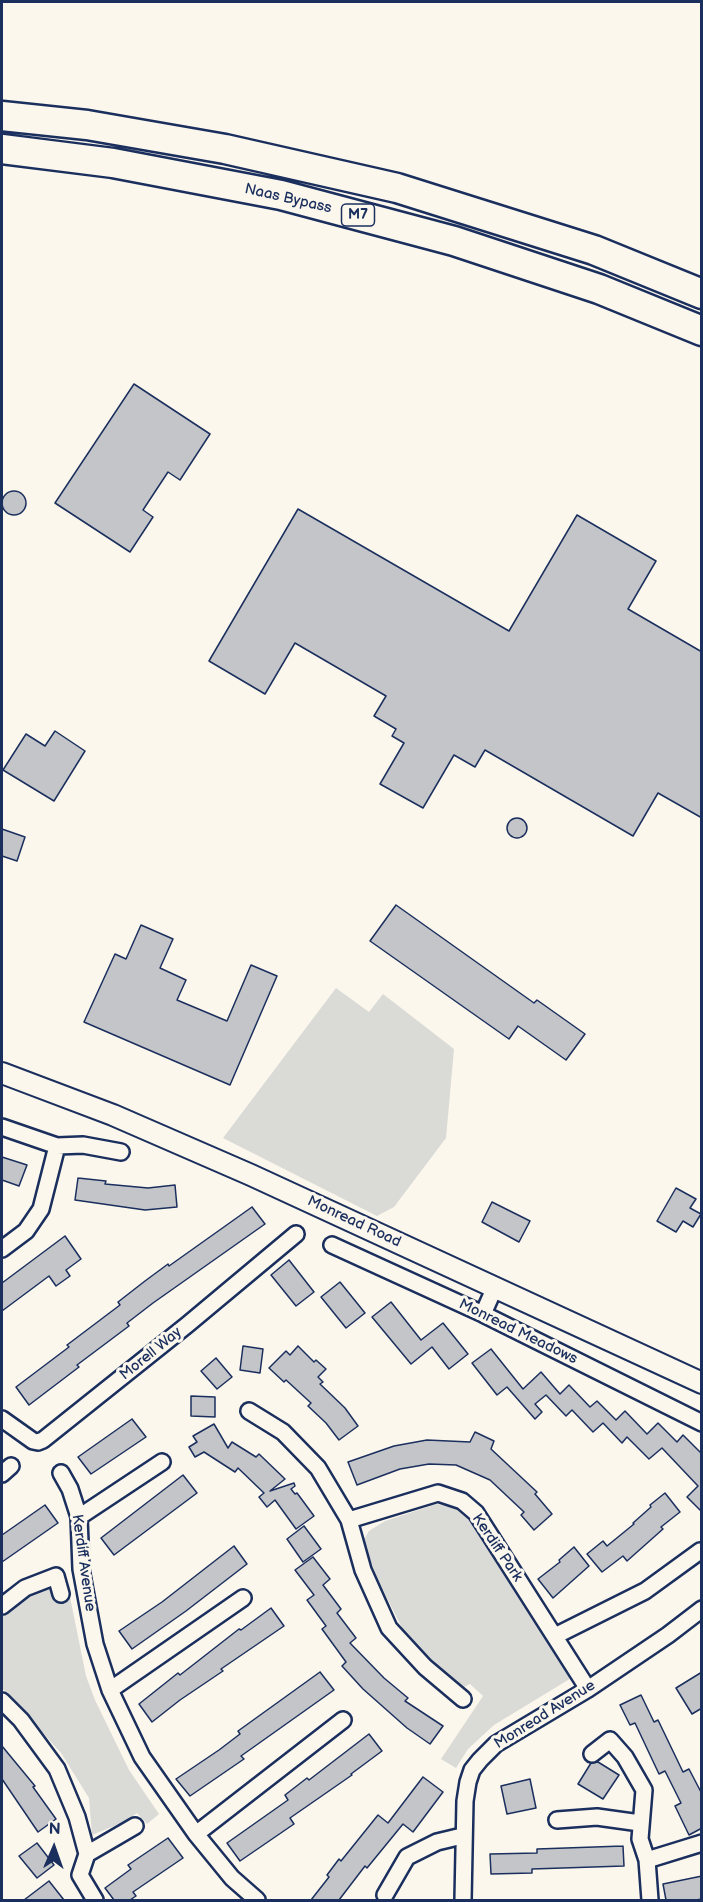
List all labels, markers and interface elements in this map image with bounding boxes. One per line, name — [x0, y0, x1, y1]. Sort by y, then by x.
street label: Naas Bypass — [243, 180, 333, 218]
road number: M7 — [342, 204, 374, 226]
street label: Monread Road — [304, 1192, 404, 1252]
street label: Monread Meadows — [456, 1295, 580, 1369]
street label: Morell Way — [116, 1324, 186, 1384]
street label: Kerdiff Park — [468, 1511, 526, 1585]
street label: Kerdiff Avenue — [67, 1513, 99, 1613]
street label: Monread Avenue — [491, 1677, 599, 1753]
north arrow — [24, 1818, 84, 1878]
text: N — [48, 1820, 61, 1839]

